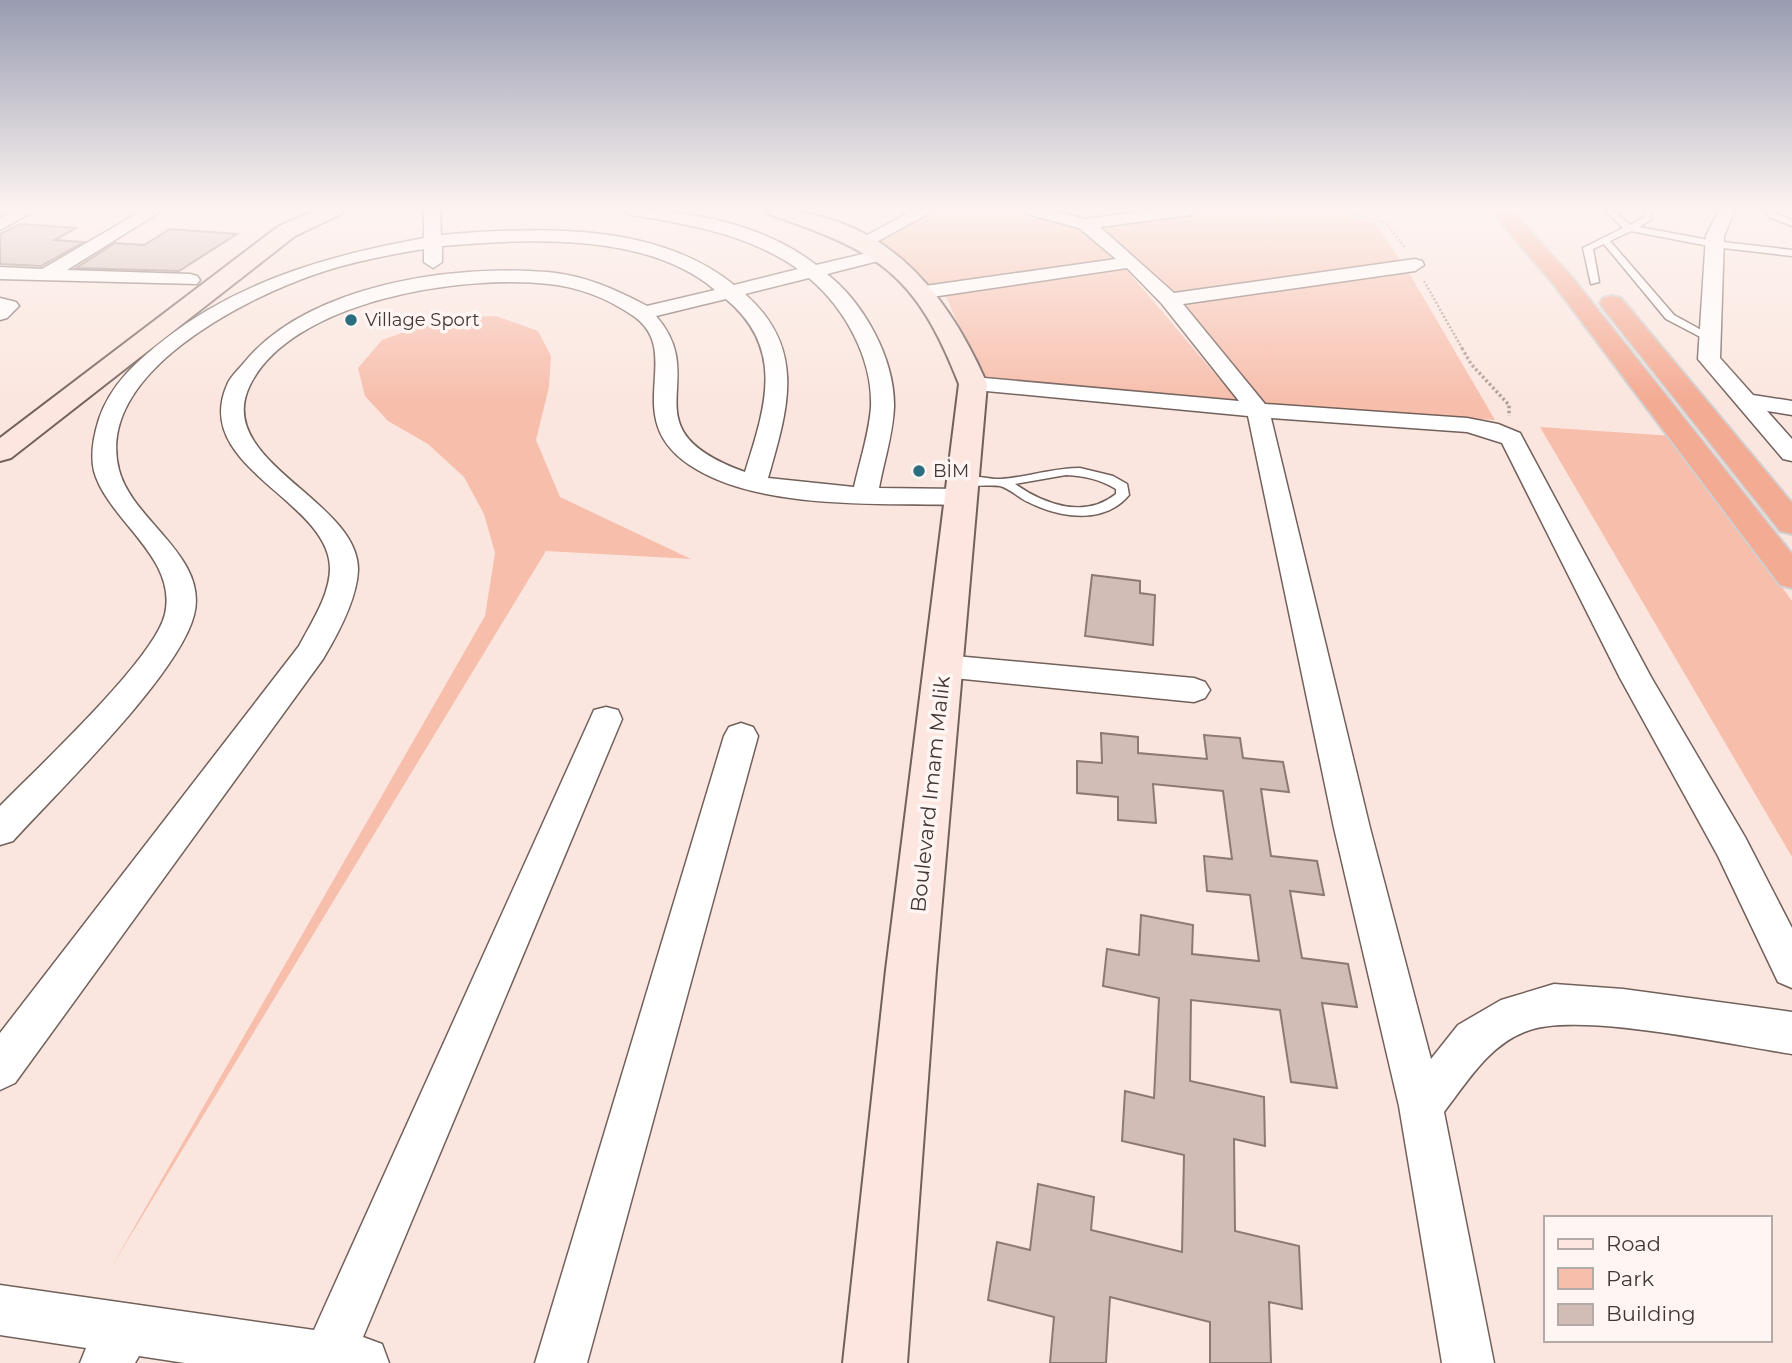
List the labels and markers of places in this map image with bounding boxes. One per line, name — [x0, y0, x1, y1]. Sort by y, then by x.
place label: Village Sport — [365, 309, 480, 331]
marker: Village Sport — [343, 312, 359, 328]
place label: BİM — [933, 460, 969, 482]
marker: BİM — [911, 463, 927, 479]

